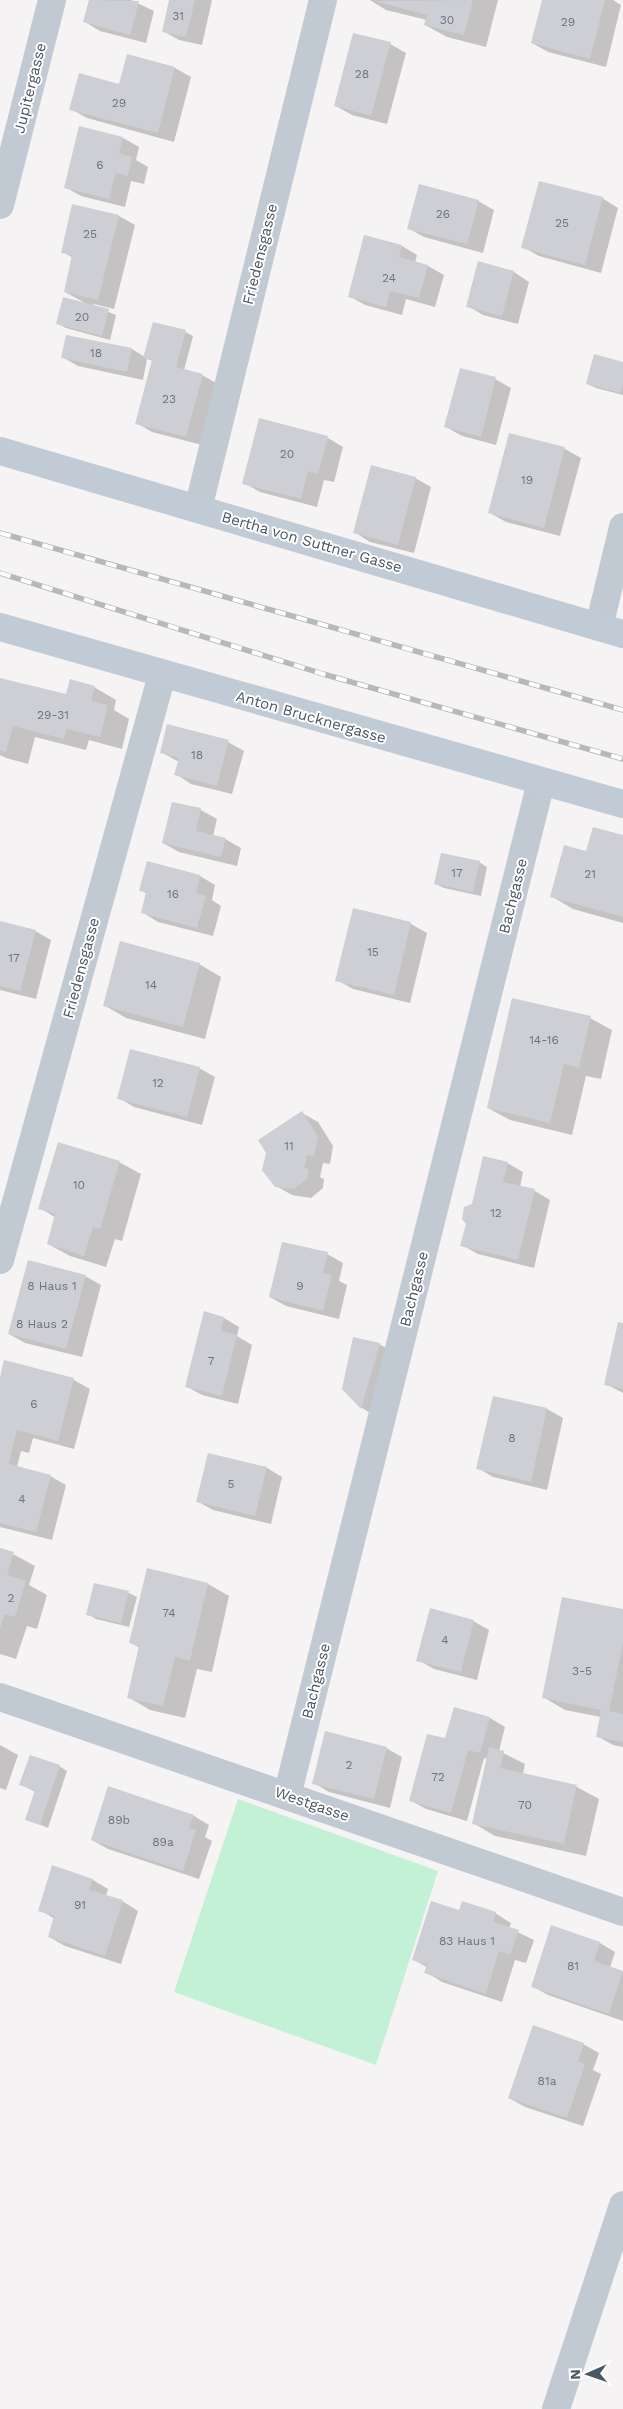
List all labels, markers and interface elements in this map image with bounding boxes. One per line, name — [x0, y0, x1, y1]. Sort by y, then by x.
house number: 31 — [172, 9, 184, 23]
house number: 30 — [440, 13, 454, 27]
house number: 29 — [561, 15, 575, 29]
street label: Jupitergasse — [10, 41, 50, 135]
house number: 28 — [355, 67, 369, 81]
house number: 29 — [112, 96, 126, 110]
house number: 6 — [96, 158, 104, 172]
street label: Friedensgasse — [239, 202, 281, 306]
house number: 26 — [436, 207, 450, 221]
house number: 25 — [555, 216, 569, 230]
house number: 25 — [83, 227, 97, 241]
house number: 24 — [382, 271, 396, 285]
house number: 20 — [75, 310, 89, 324]
house number: 18 — [90, 346, 102, 360]
house number: 23 — [162, 392, 176, 406]
house number: 20 — [280, 447, 294, 461]
house number: 19 — [521, 473, 533, 487]
street label: Bertha von Suttner Gasse — [220, 508, 404, 576]
street label: Anton Brucknergasse — [234, 687, 388, 747]
house number: 29-31 — [37, 708, 69, 722]
house number: 18 — [191, 748, 203, 762]
street label: Bachgasse — [495, 857, 531, 935]
house number: 17 — [451, 866, 463, 880]
house number: 21 — [584, 867, 596, 881]
house number: 16 — [167, 887, 179, 901]
street label: Friedensgasse — [59, 916, 103, 1020]
house number: 15 — [367, 945, 379, 959]
house number: 17 — [8, 951, 20, 965]
house number: 14 — [145, 978, 157, 992]
house number: 14-16 — [529, 1033, 559, 1047]
house number: 12 — [152, 1076, 164, 1090]
house number: 11 — [284, 1139, 294, 1153]
house number: 10 — [73, 1178, 85, 1192]
house number: 12 — [490, 1206, 502, 1220]
street label: Bachgasse — [396, 1250, 432, 1328]
house number: 8 Haus 1 — [27, 1279, 77, 1293]
house number: 9 — [296, 1279, 304, 1293]
house number: 8 Haus 2 — [16, 1317, 68, 1331]
house number: 7 — [208, 1354, 215, 1368]
house number: 6 — [30, 1397, 38, 1411]
house number: 8 — [508, 1431, 516, 1445]
house number: 5 — [228, 1477, 235, 1491]
house number: 4 — [18, 1492, 26, 1506]
house number: 2 — [8, 1591, 15, 1605]
house number: 74 — [162, 1606, 176, 1620]
house number: 4 — [441, 1633, 449, 1647]
street label: Bachgasse — [298, 1642, 334, 1720]
house number: 3-5 — [572, 1664, 592, 1678]
house number: 2 — [346, 1758, 353, 1772]
house number: 72 — [431, 1770, 445, 1784]
street label: Westgasse — [272, 1783, 352, 1825]
house number: 70 — [518, 1798, 532, 1812]
house number: 89b — [108, 1813, 130, 1827]
house number: 89a — [152, 1835, 174, 1849]
house number: 91 — [74, 1898, 86, 1912]
house number: 83 Haus 1 — [439, 1934, 495, 1948]
house number: 81 — [567, 1959, 579, 1973]
house number: 81a — [538, 2074, 557, 2088]
north arrow — [563, 2349, 613, 2399]
text: N — [567, 2369, 583, 2380]

